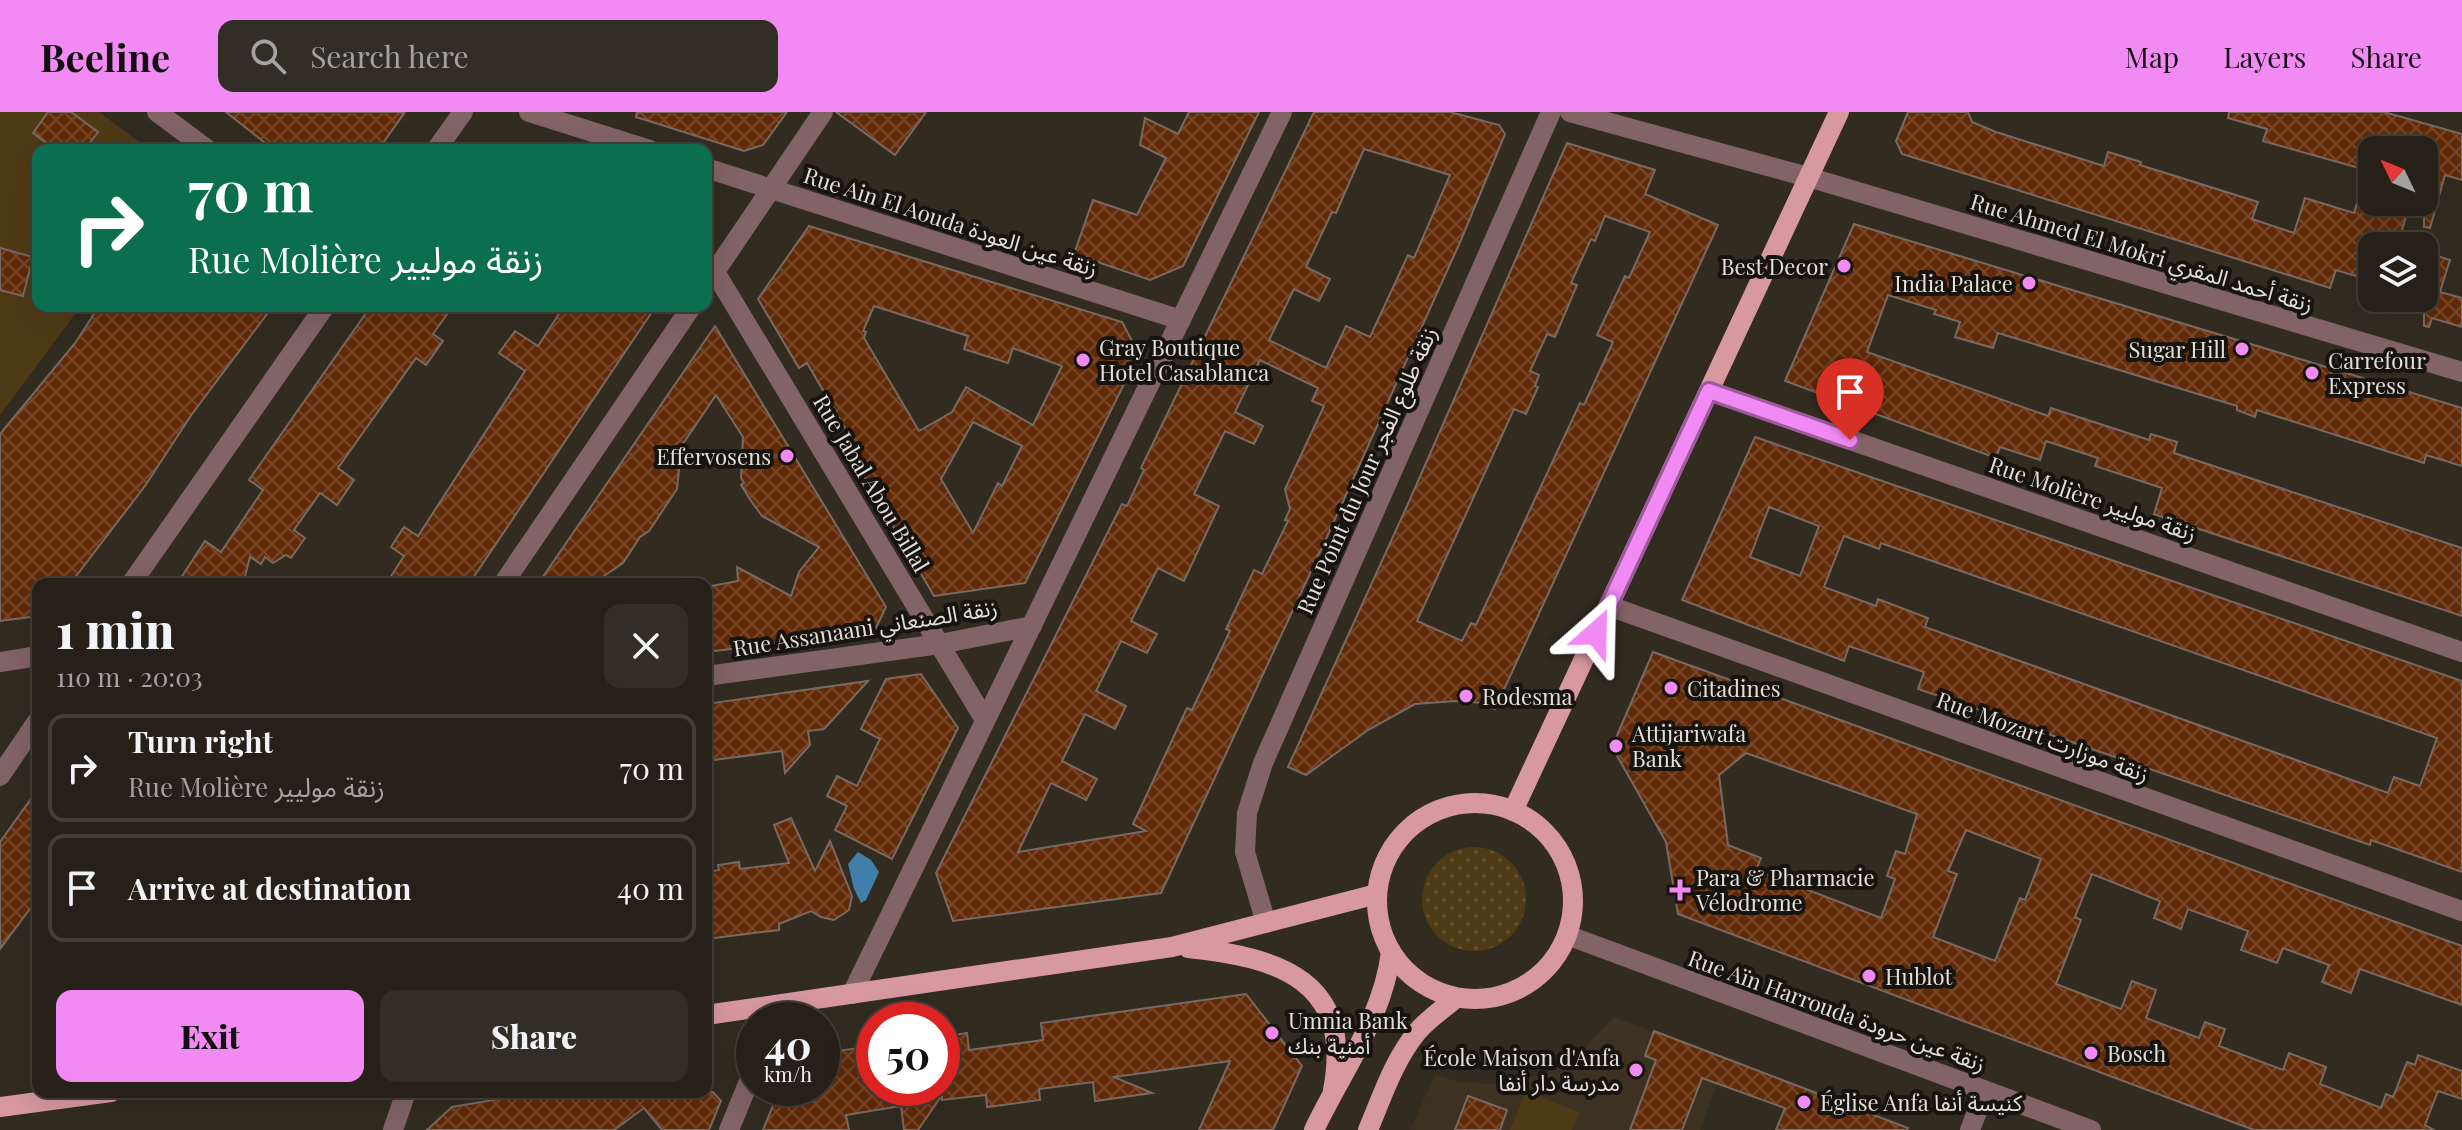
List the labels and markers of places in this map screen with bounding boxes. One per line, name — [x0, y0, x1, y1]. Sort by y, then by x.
place label: Best Decor — [1721, 251, 1828, 281]
marker: Best Decor — [1835, 257, 1853, 275]
place label: India Palace — [1894, 268, 2013, 298]
marker: India Palace — [2020, 274, 2038, 292]
place label: Gray Boutique Hotel Casablanca — [1099, 332, 1269, 387]
place label: Sugar Hill — [2128, 334, 2226, 364]
marker: Sugar Hill — [2233, 340, 2251, 358]
place label: Carrefour Express — [2328, 345, 2426, 400]
marker: Gray Boutique Hotel Casablanca — [1074, 351, 1092, 369]
pin — [1816, 358, 1884, 440]
marker: Carrefour Express — [2303, 364, 2321, 382]
place label: Effervosens — [656, 441, 771, 471]
marker: Effervosens — [778, 447, 796, 465]
place label: Citadines — [1687, 673, 1781, 703]
marker: Citadines — [1662, 679, 1680, 697]
place label: Rodesma — [1482, 681, 1573, 711]
marker: Rodesma — [1457, 687, 1475, 705]
place label: Attijariwafa Bank — [1631, 718, 1746, 773]
marker: Attijariwafa Bank — [1607, 737, 1625, 755]
place label: Para & Pharmacie Vélodrome — [1695, 862, 1875, 917]
marker: Para & Pharmacie Vélodrome — [1671, 881, 1689, 899]
place label: Hublot — [1885, 961, 1953, 991]
marker: Hublot — [1860, 967, 1878, 985]
place label: Umnia Bank أمنية بنك — [1288, 1005, 1408, 1060]
marker: Umnia Bank أمنية بنك — [1263, 1024, 1281, 1042]
place label: Bosch — [2107, 1038, 2166, 1068]
place label: École Maison d'Anfa مدرسة دار أنفا — [1423, 1042, 1620, 1097]
marker: Bosch — [2082, 1044, 2100, 1062]
marker: École Maison d'Anfa مدرسة دار أنفا — [1627, 1061, 1645, 1079]
place label: Église Anfa كنيسة أنفا — [1820, 1087, 2023, 1117]
marker: Église Anfa كنيسة أنفا — [1795, 1093, 1813, 1111]

